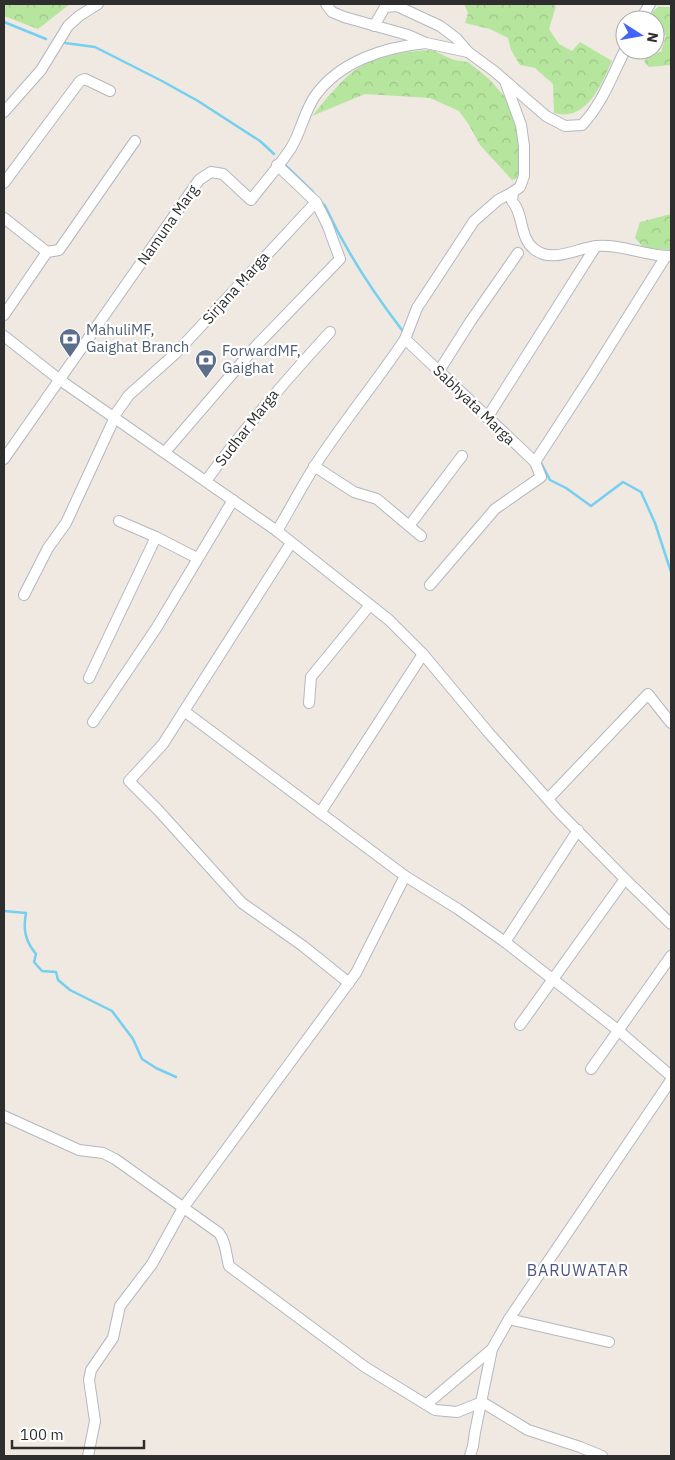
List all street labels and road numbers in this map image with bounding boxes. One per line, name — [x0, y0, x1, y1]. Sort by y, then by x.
street label: Namuna Marg — [133, 181, 202, 268]
street label: Sirjana Marga — [198, 247, 273, 328]
street label: Sabhyata Marga — [429, 361, 519, 449]
street label: Sudhar Marga — [211, 385, 283, 470]

